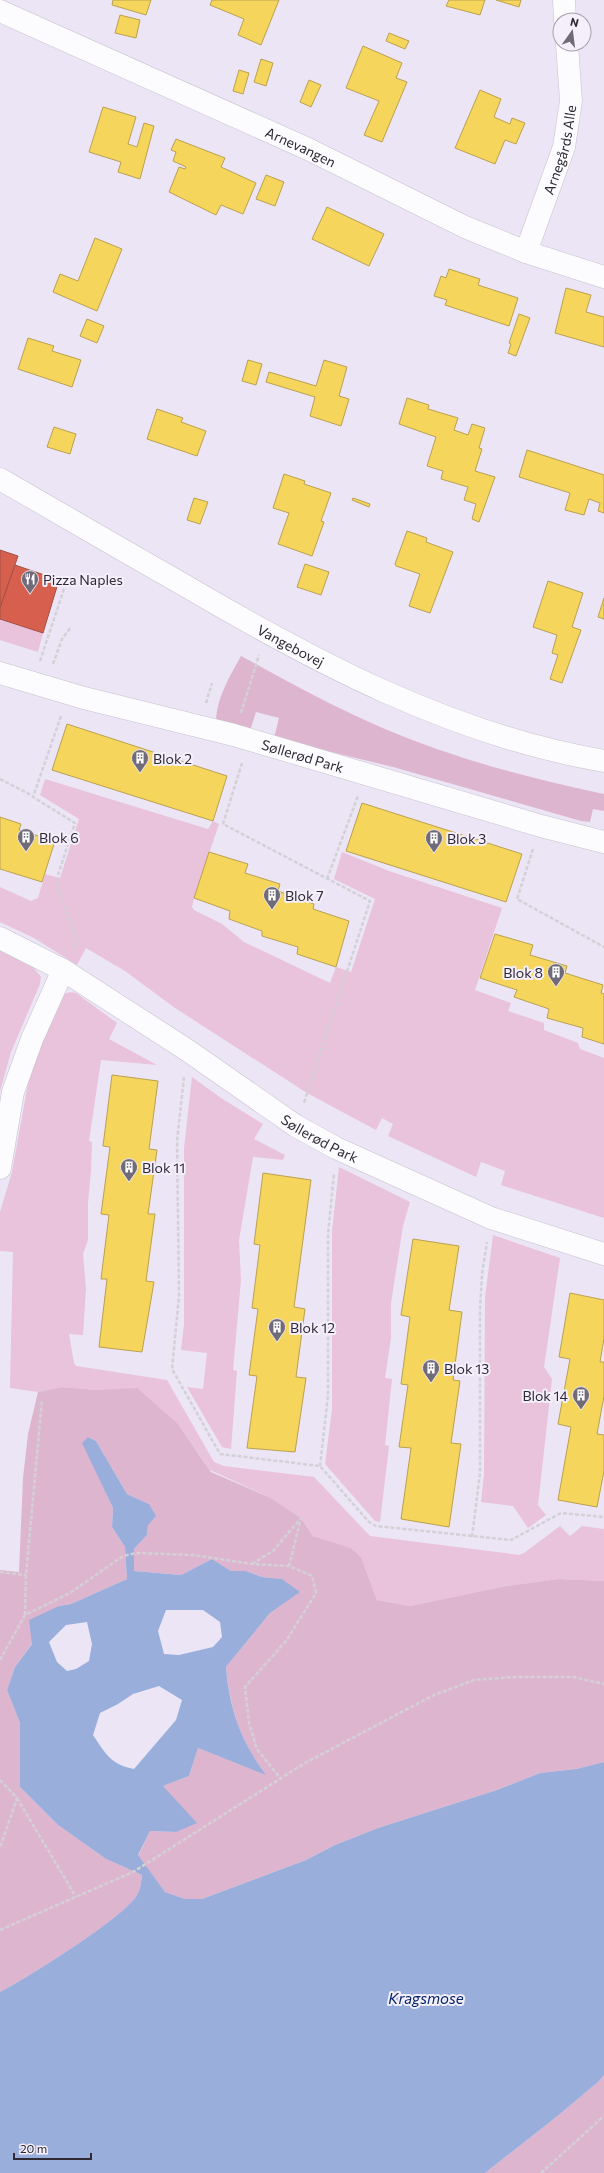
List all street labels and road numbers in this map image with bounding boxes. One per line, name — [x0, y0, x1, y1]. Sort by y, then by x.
street label: Arnegårds Alle — [539, 104, 579, 197]
street label: Arnevangen — [263, 123, 339, 170]
street label: Vangebovej — [254, 620, 327, 670]
street label: Søllerød Park — [260, 735, 346, 776]
street label: Søllerød Park — [278, 1110, 361, 1166]

